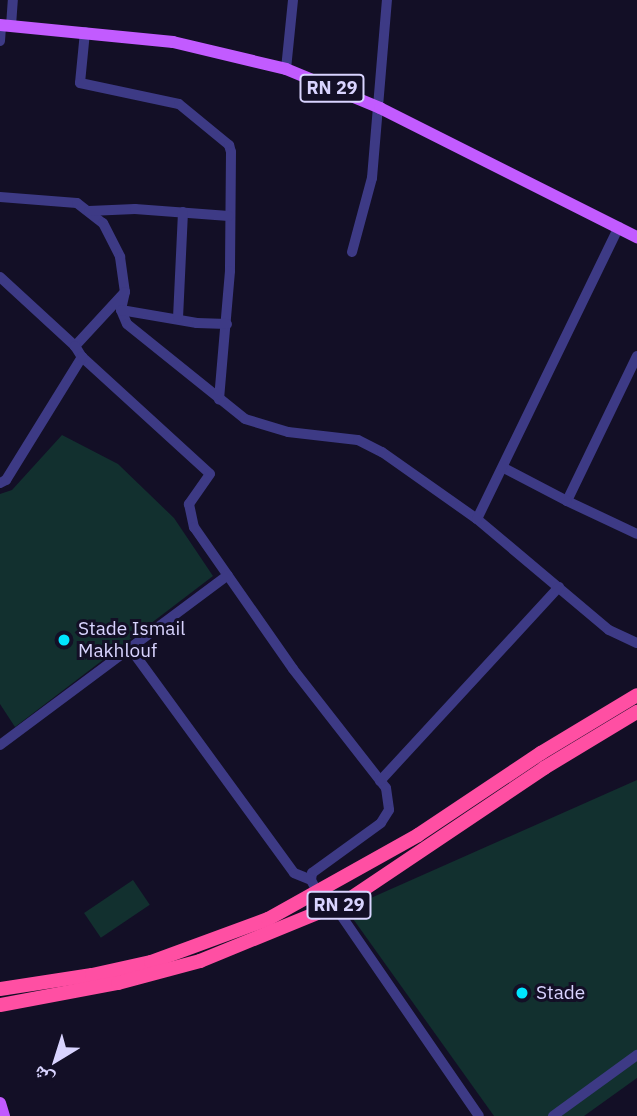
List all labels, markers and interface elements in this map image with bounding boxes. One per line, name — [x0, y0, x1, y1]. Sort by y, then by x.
road number: RN 29 — [299, 74, 365, 102]
place label: Stade Ismail Makhlouf — [78, 618, 185, 662]
marker: Stade Ismail Makhlouf — [56, 632, 72, 648]
road number: RN 29 — [306, 890, 372, 920]
place label: Stade — [536, 982, 585, 1004]
marker: Stade — [514, 985, 530, 1001]
north arrow — [21, 1025, 91, 1095]
text: ش — [28, 1061, 58, 1092]

